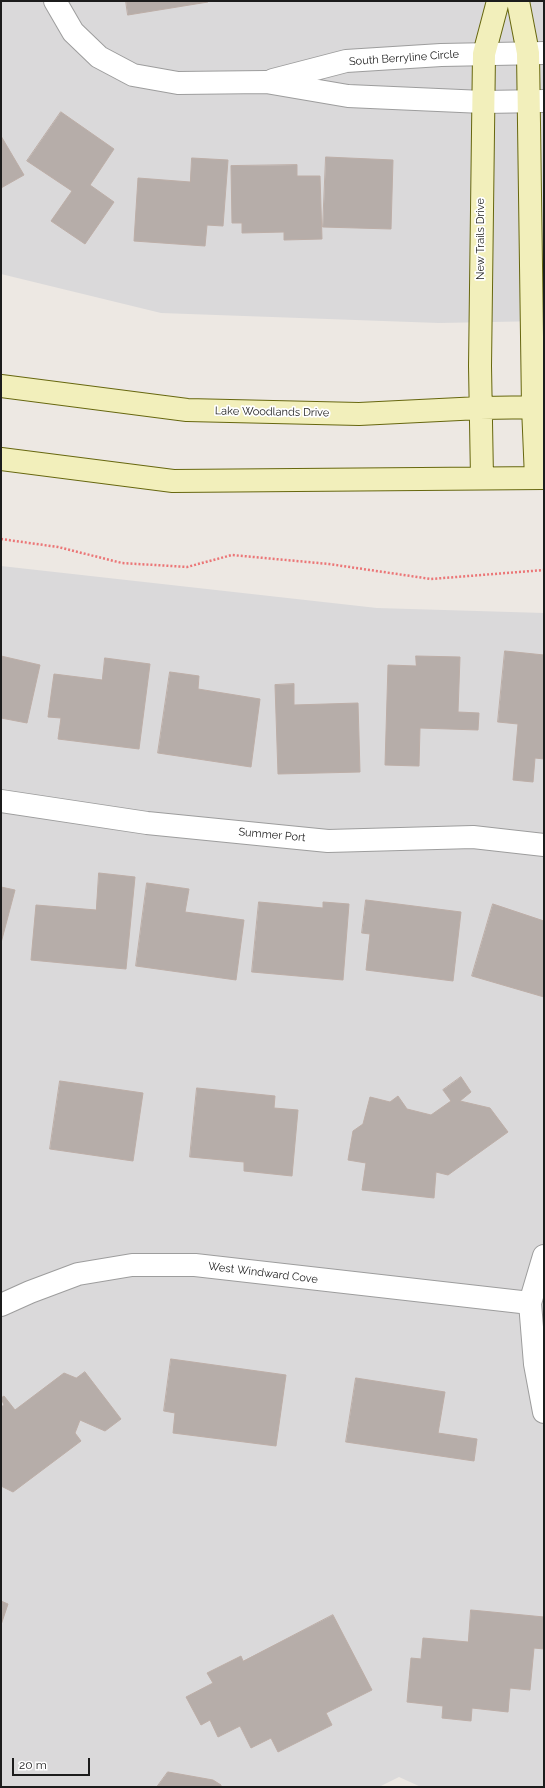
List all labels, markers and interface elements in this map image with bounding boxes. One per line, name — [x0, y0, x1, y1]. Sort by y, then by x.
street label: South Berryline Circle — [349, 48, 459, 68]
street label: New Trails Drive — [474, 198, 488, 280]
street label: Lake Woodlands Drive — [215, 404, 329, 420]
street label: Summer Port — [238, 825, 306, 845]
street label: West Windward Cove — [207, 1260, 319, 1286]
scale bar — [14, 1750, 92, 1776]
text: 20 m — [19, 1758, 47, 1772]

